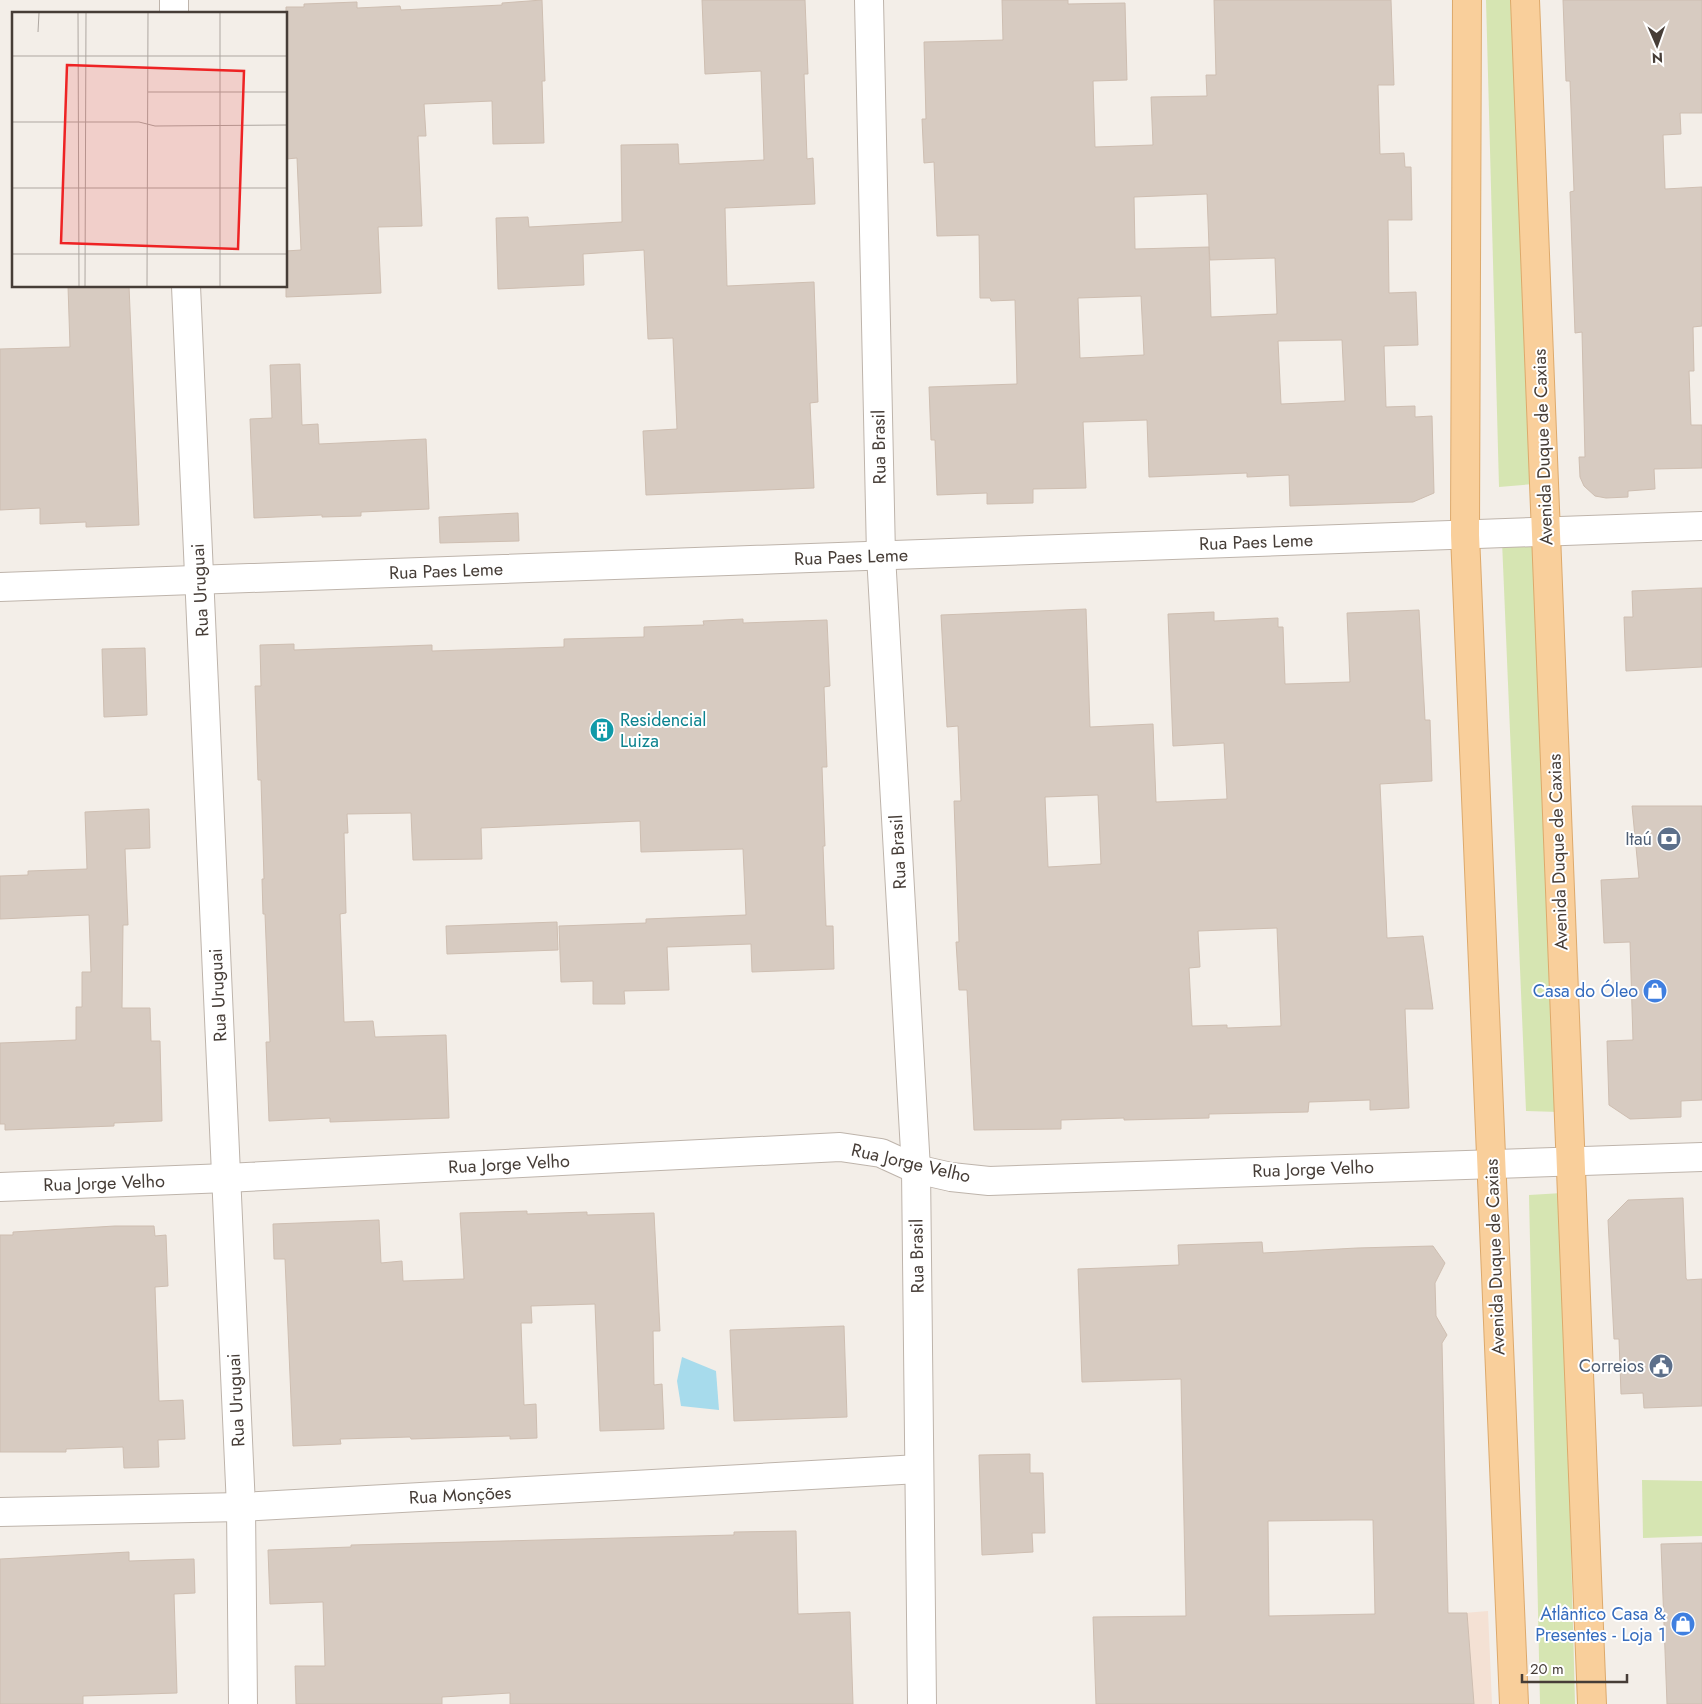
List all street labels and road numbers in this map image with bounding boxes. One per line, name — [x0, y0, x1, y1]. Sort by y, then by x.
street label: Avenida Duque de Caxias — [1527, 348, 1559, 546]
street label: Rua Brasil — [865, 410, 893, 484]
street label: Rua Paes Leme — [1198, 527, 1314, 557]
street label: Rua Paes Leme — [793, 542, 909, 572]
street label: Rua Uruguai — [185, 543, 215, 637]
street label: Rua Paes Leme — [388, 556, 504, 586]
street label: Avenida Duque de Caxias — [1542, 753, 1574, 951]
street label: Rua Brasil — [883, 814, 913, 890]
street label: Rua Uruguai — [203, 948, 233, 1042]
street label: Rua Jorge Velho — [849, 1137, 973, 1189]
street label: Rua Jorge Velho — [448, 1148, 571, 1180]
street label: Rua Jorge Velho — [1252, 1154, 1374, 1184]
street label: Avenida Duque de Caxias — [1479, 1158, 1511, 1356]
street label: Rua Jorge Velho — [43, 1168, 165, 1198]
street label: Rua Brasil — [903, 1219, 931, 1293]
street label: Rua Uruguai — [221, 1353, 251, 1447]
street label: Rua Monções — [408, 1479, 512, 1511]

